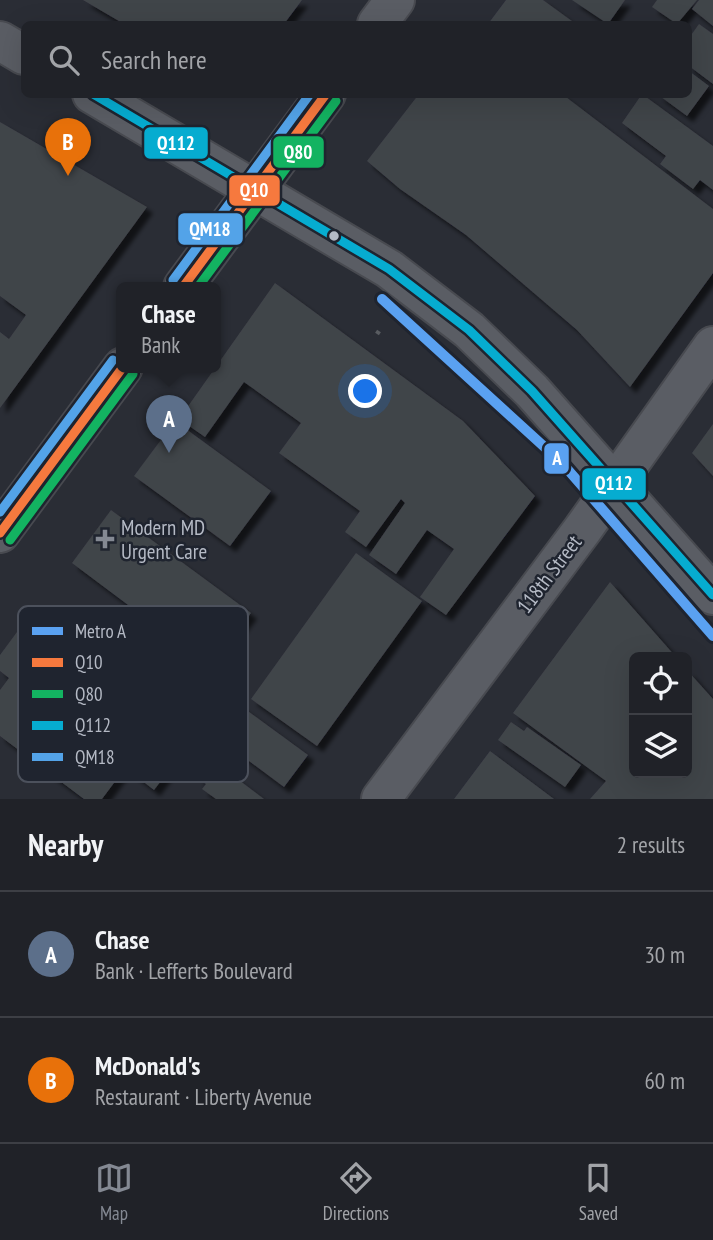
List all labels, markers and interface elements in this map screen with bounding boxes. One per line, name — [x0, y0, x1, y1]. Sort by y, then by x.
search box — [21, 21, 692, 98]
icon: search — [45, 41, 83, 79]
text: Search here — [101, 43, 207, 76]
pin: B — [45, 118, 91, 176]
line badge: Q112 — [143, 126, 209, 160]
text: Q112 — [157, 131, 195, 155]
line badge: Q80 — [272, 135, 325, 169]
text: Q80 — [284, 140, 312, 164]
line badge: Q10 — [228, 174, 281, 207]
text: Q10 — [240, 178, 268, 202]
line badge: QM18 — [177, 212, 244, 246]
text: QM18 — [189, 217, 231, 241]
unlabelled marker — [327, 229, 341, 243]
popup — [116, 282, 221, 373]
text: Chase — [141, 297, 196, 330]
text: Bank — [141, 330, 180, 359]
your location — [348, 374, 382, 408]
pin: A — [146, 395, 192, 453]
line badge: A — [543, 442, 570, 475]
text: A — [551, 446, 562, 470]
line badge: Q112 — [581, 467, 647, 501]
text: Q112 — [595, 471, 633, 495]
place label: Modern MD Urgent Care — [121, 514, 207, 565]
marker: Modern MD Urgent Care — [95, 529, 115, 549]
street label: 118th Street — [511, 529, 587, 619]
legend — [18, 606, 248, 782]
text: Metro A — [75, 619, 126, 643]
text: Q10 — [75, 650, 103, 674]
map controls — [629, 652, 692, 778]
button: locate — [629, 652, 692, 715]
text: Q80 — [75, 682, 103, 706]
text: Q112 — [75, 713, 111, 737]
button: layers — [629, 715, 692, 778]
text: QM18 — [75, 745, 115, 769]
text: Nearby — [28, 825, 103, 864]
text: 2 results — [617, 830, 685, 859]
text: Chase — [95, 923, 150, 956]
text: A — [45, 940, 57, 969]
text: 30 m — [644, 940, 685, 969]
text: Bank · Lefferts Boulevard — [95, 956, 293, 985]
text: McDonald's — [95, 1049, 200, 1082]
text: B — [45, 1066, 57, 1095]
text: 60 m — [644, 1066, 685, 1095]
text: Restaurant · Liberty Avenue — [95, 1082, 312, 1111]
tab: Map — [95, 1159, 133, 1225]
tab: Directions — [323, 1159, 389, 1225]
tab: Saved — [579, 1159, 618, 1225]

